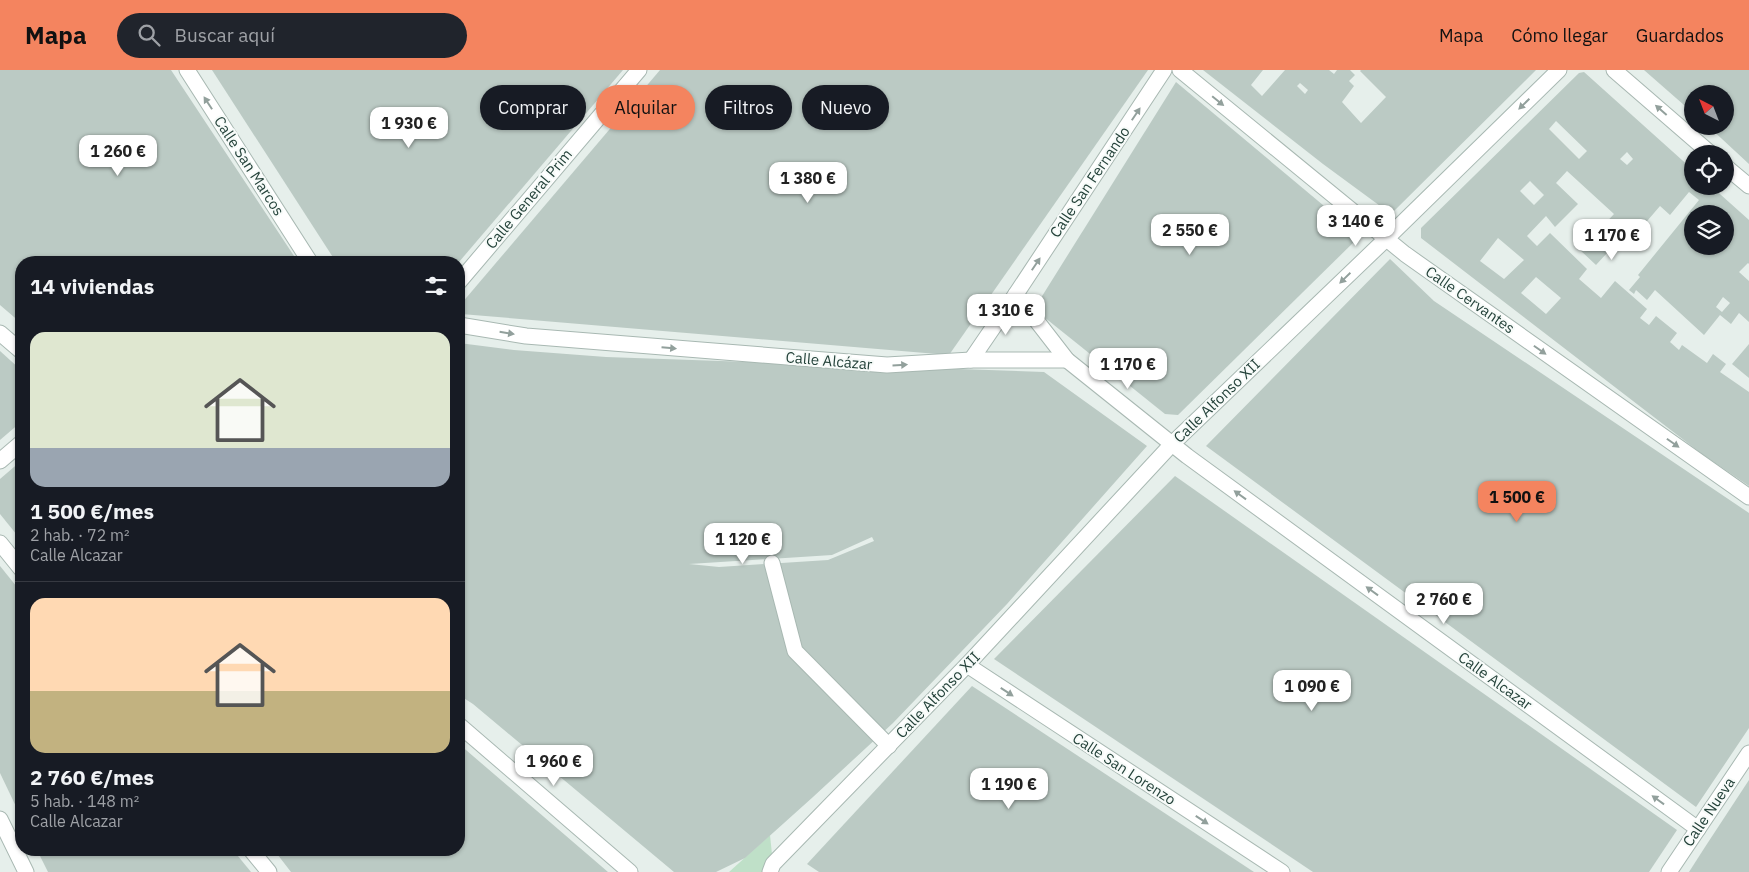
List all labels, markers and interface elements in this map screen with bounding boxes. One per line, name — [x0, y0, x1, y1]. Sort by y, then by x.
search box — [117, 13, 467, 58]
text: Mapa — [25, 19, 87, 51]
icon: search — [135, 21, 163, 49]
text: Buscar aquí — [175, 23, 275, 47]
text: Mapa — [1439, 24, 1483, 47]
text: Cómo llegar — [1511, 24, 1608, 47]
text: Guardados — [1636, 24, 1724, 47]
chip: Comprar — [480, 85, 586, 130]
chip: Alquilar — [596, 85, 695, 130]
chip: Filtros — [705, 85, 792, 130]
chip: Nuevo — [802, 85, 889, 130]
north arrow — [1684, 85, 1734, 135]
map controls — [1684, 85, 1734, 255]
one-way arrow — [1211, 95, 1224, 106]
one-way arrow — [204, 97, 213, 110]
one-way arrow — [1518, 98, 1530, 110]
one-way arrow — [1655, 105, 1668, 116]
pin: 1 930 € — [363, 106, 455, 149]
one-way arrow — [1131, 107, 1140, 121]
street label: Calle San Marcos — [210, 112, 289, 219]
text: 1 930 € — [381, 113, 437, 133]
street label: Calle San Fernando — [1045, 123, 1134, 241]
pin: 1 260 € — [72, 134, 164, 177]
text: 1 260 € — [90, 141, 146, 161]
street label: Calle General Prim — [481, 145, 576, 253]
button: locate — [1684, 145, 1734, 195]
pin: 1 380 € — [762, 162, 854, 204]
text: 1 380 € — [780, 168, 836, 188]
pin: 3 140 € — [1310, 204, 1402, 247]
button: layers — [1684, 205, 1734, 255]
text: 3 140 € — [1328, 211, 1384, 231]
pin: 2 550 € — [1144, 214, 1236, 256]
pin: 1 170 € — [1566, 218, 1658, 261]
text: 2 550 € — [1162, 220, 1218, 240]
text: 1 170 € — [1584, 225, 1640, 245]
one-way arrow — [1031, 257, 1041, 271]
street label: Calle Cervantes — [1422, 262, 1519, 337]
text: 14 viviendas — [30, 272, 154, 300]
icon: filters — [422, 272, 450, 300]
one-way arrow — [1339, 272, 1351, 284]
pin: 1 310 € — [960, 294, 1052, 336]
text: 1 310 € — [978, 300, 1034, 320]
one-way arrow — [499, 329, 515, 337]
one-way arrow — [661, 344, 677, 352]
one-way arrow — [1533, 345, 1547, 355]
street label: Calle Alcázar — [785, 347, 874, 374]
pin: 1 170 € — [1082, 348, 1174, 390]
text: 1 170 € — [1100, 354, 1156, 374]
street label: Calle Alfonso XII — [1169, 355, 1264, 447]
one-way arrow — [893, 360, 909, 368]
icon: home — [195, 365, 285, 455]
one-way arrow — [1666, 438, 1680, 448]
pin: 1 500 € — [1471, 480, 1563, 523]
text: 1 500 € — [1489, 487, 1545, 507]
one-way arrow — [1233, 490, 1247, 500]
text: 1 500 €/mes — [30, 497, 154, 525]
pin: 1 120 € — [697, 522, 789, 565]
text: 2 hab. · 72 m² — [30, 525, 130, 545]
text: 1 120 € — [715, 529, 771, 549]
text: Calle Alcazar — [30, 545, 123, 565]
pin: 2 760 € — [1398, 582, 1490, 625]
one-way arrow — [1365, 586, 1379, 596]
text: 2 760 € — [1416, 589, 1472, 609]
icon: home — [195, 630, 285, 720]
street label: Calle Alfonso XII — [892, 647, 984, 742]
street label: Calle Alcazar — [1455, 647, 1536, 714]
pin: 1 090 € — [1266, 670, 1358, 712]
text: 1 090 € — [1284, 676, 1340, 696]
one-way arrow — [1001, 687, 1014, 697]
street label: Calle San Lorenzo — [1069, 728, 1179, 809]
pin: 1 960 € — [508, 744, 600, 787]
text: 1 960 € — [526, 751, 582, 771]
text: 2 760 €/mes — [30, 763, 154, 791]
pin: 1 190 € — [963, 768, 1055, 810]
street label: Calle Nueva — [1678, 773, 1739, 850]
text: 1 190 € — [981, 774, 1037, 794]
text: 5 hab. · 148 m² — [30, 791, 139, 811]
one-way arrow — [1652, 795, 1665, 805]
text: Calle Alcazar — [30, 811, 123, 831]
one-way arrow — [1195, 815, 1209, 824]

